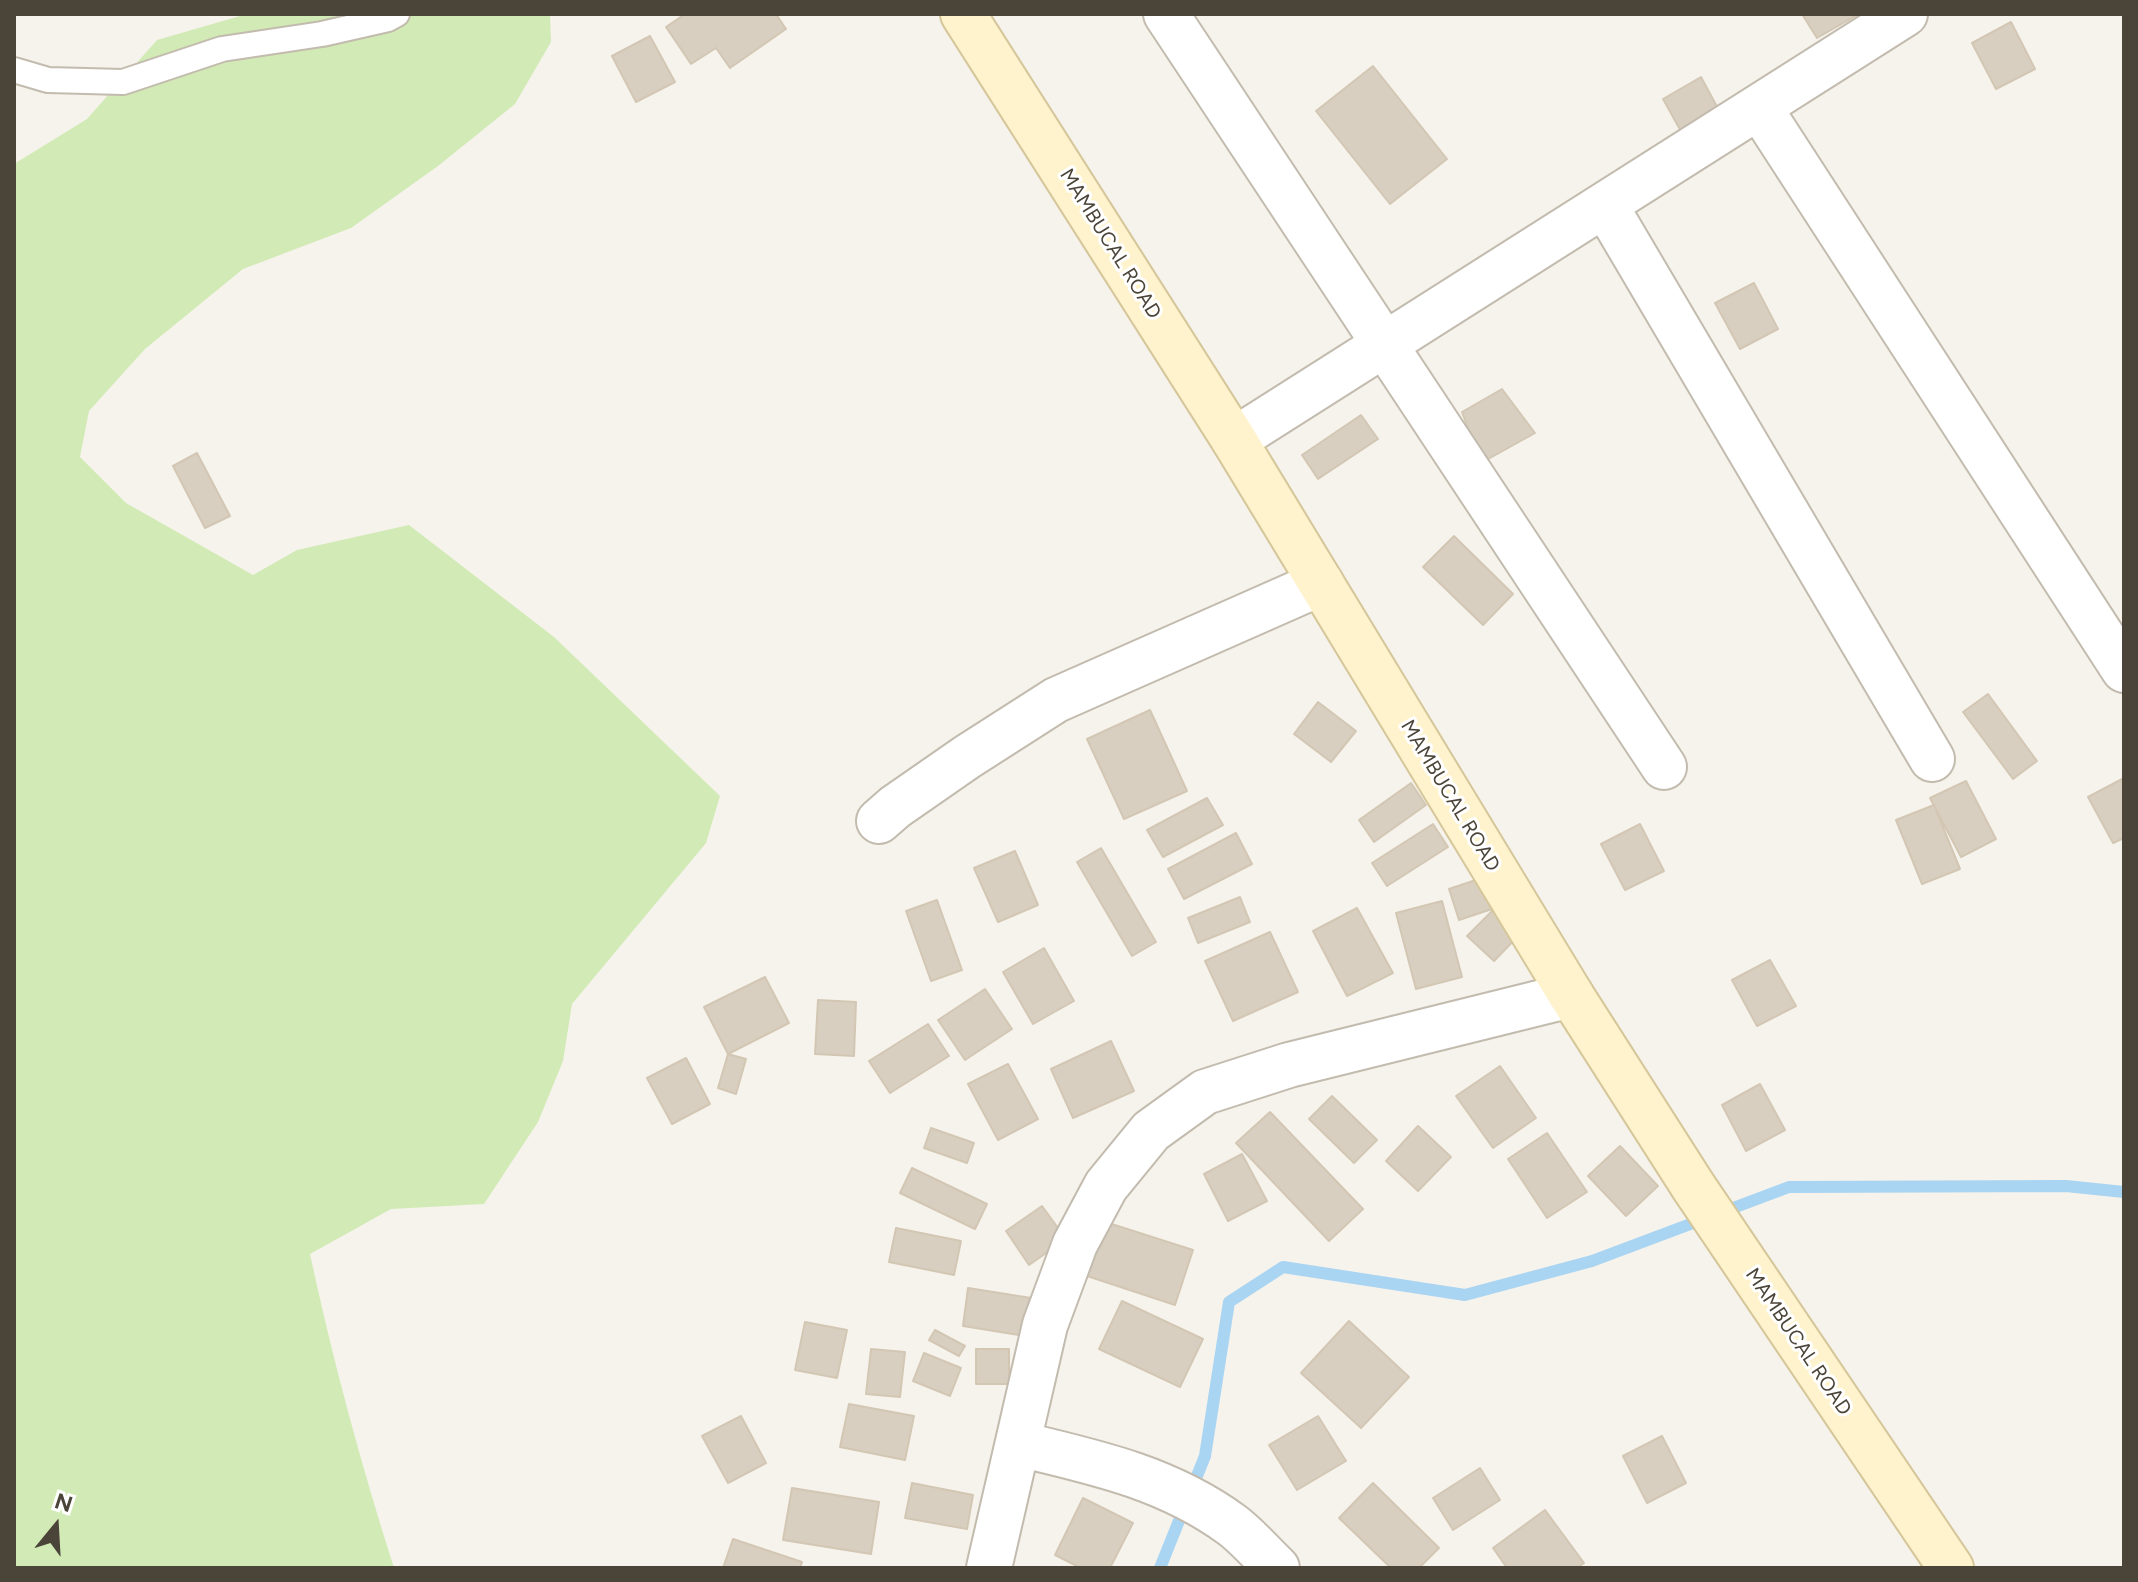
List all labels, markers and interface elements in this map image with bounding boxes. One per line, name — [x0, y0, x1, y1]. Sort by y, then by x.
street label: MAMBUCAL ROAD — [1054, 165, 1166, 323]
street label: MAMBUCAL ROAD — [1395, 716, 1505, 876]
street label: MAMBUCAL ROAD — [1740, 1264, 1856, 1420]
north arrow — [16, 1486, 96, 1566]
text: N — [51, 1487, 76, 1518]

